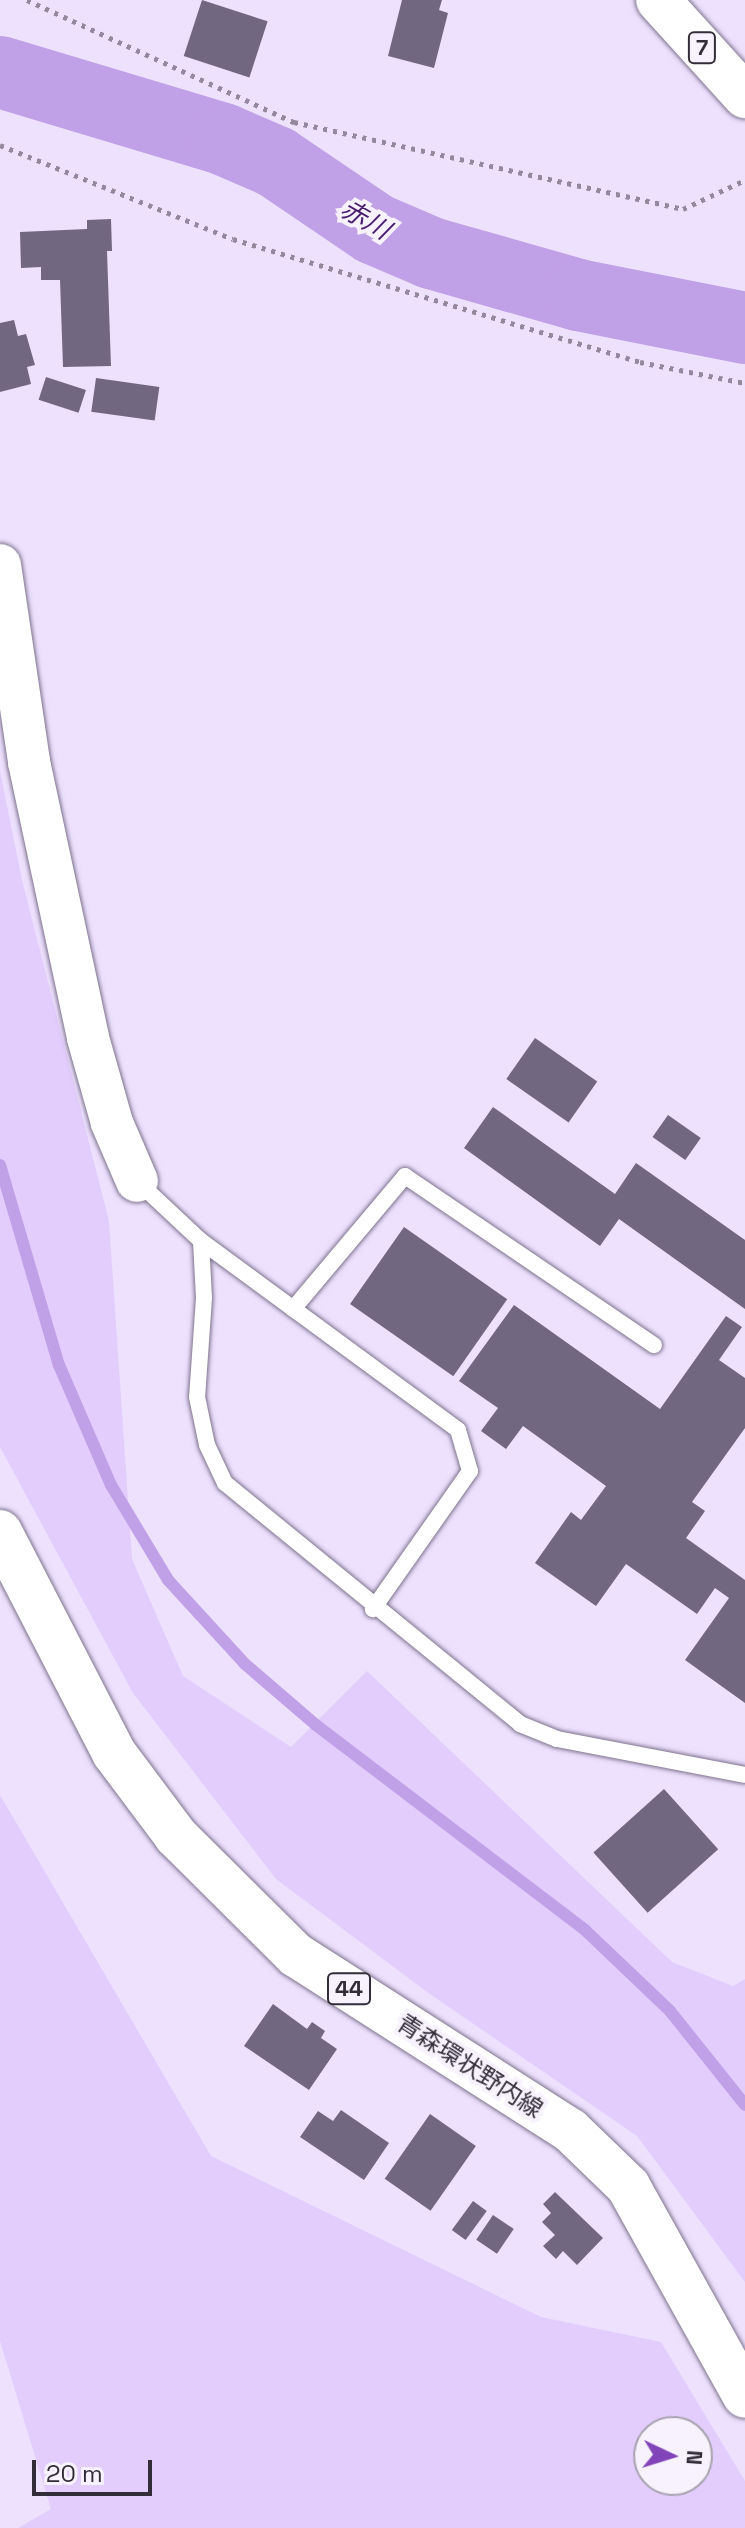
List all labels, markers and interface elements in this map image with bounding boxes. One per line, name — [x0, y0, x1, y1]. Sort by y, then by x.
road number: 7 — [686, 30, 718, 66]
water label: 赤川 — [335, 193, 395, 247]
road number: 44 — [327, 1971, 371, 2007]
street label: 青森環状野内線 — [392, 2008, 548, 2124]
north arrow — [633, 2416, 713, 2496]
scale bar — [36, 2444, 156, 2494]
text: N — [680, 2449, 709, 2466]
text: 20 m — [46, 2458, 103, 2489]

